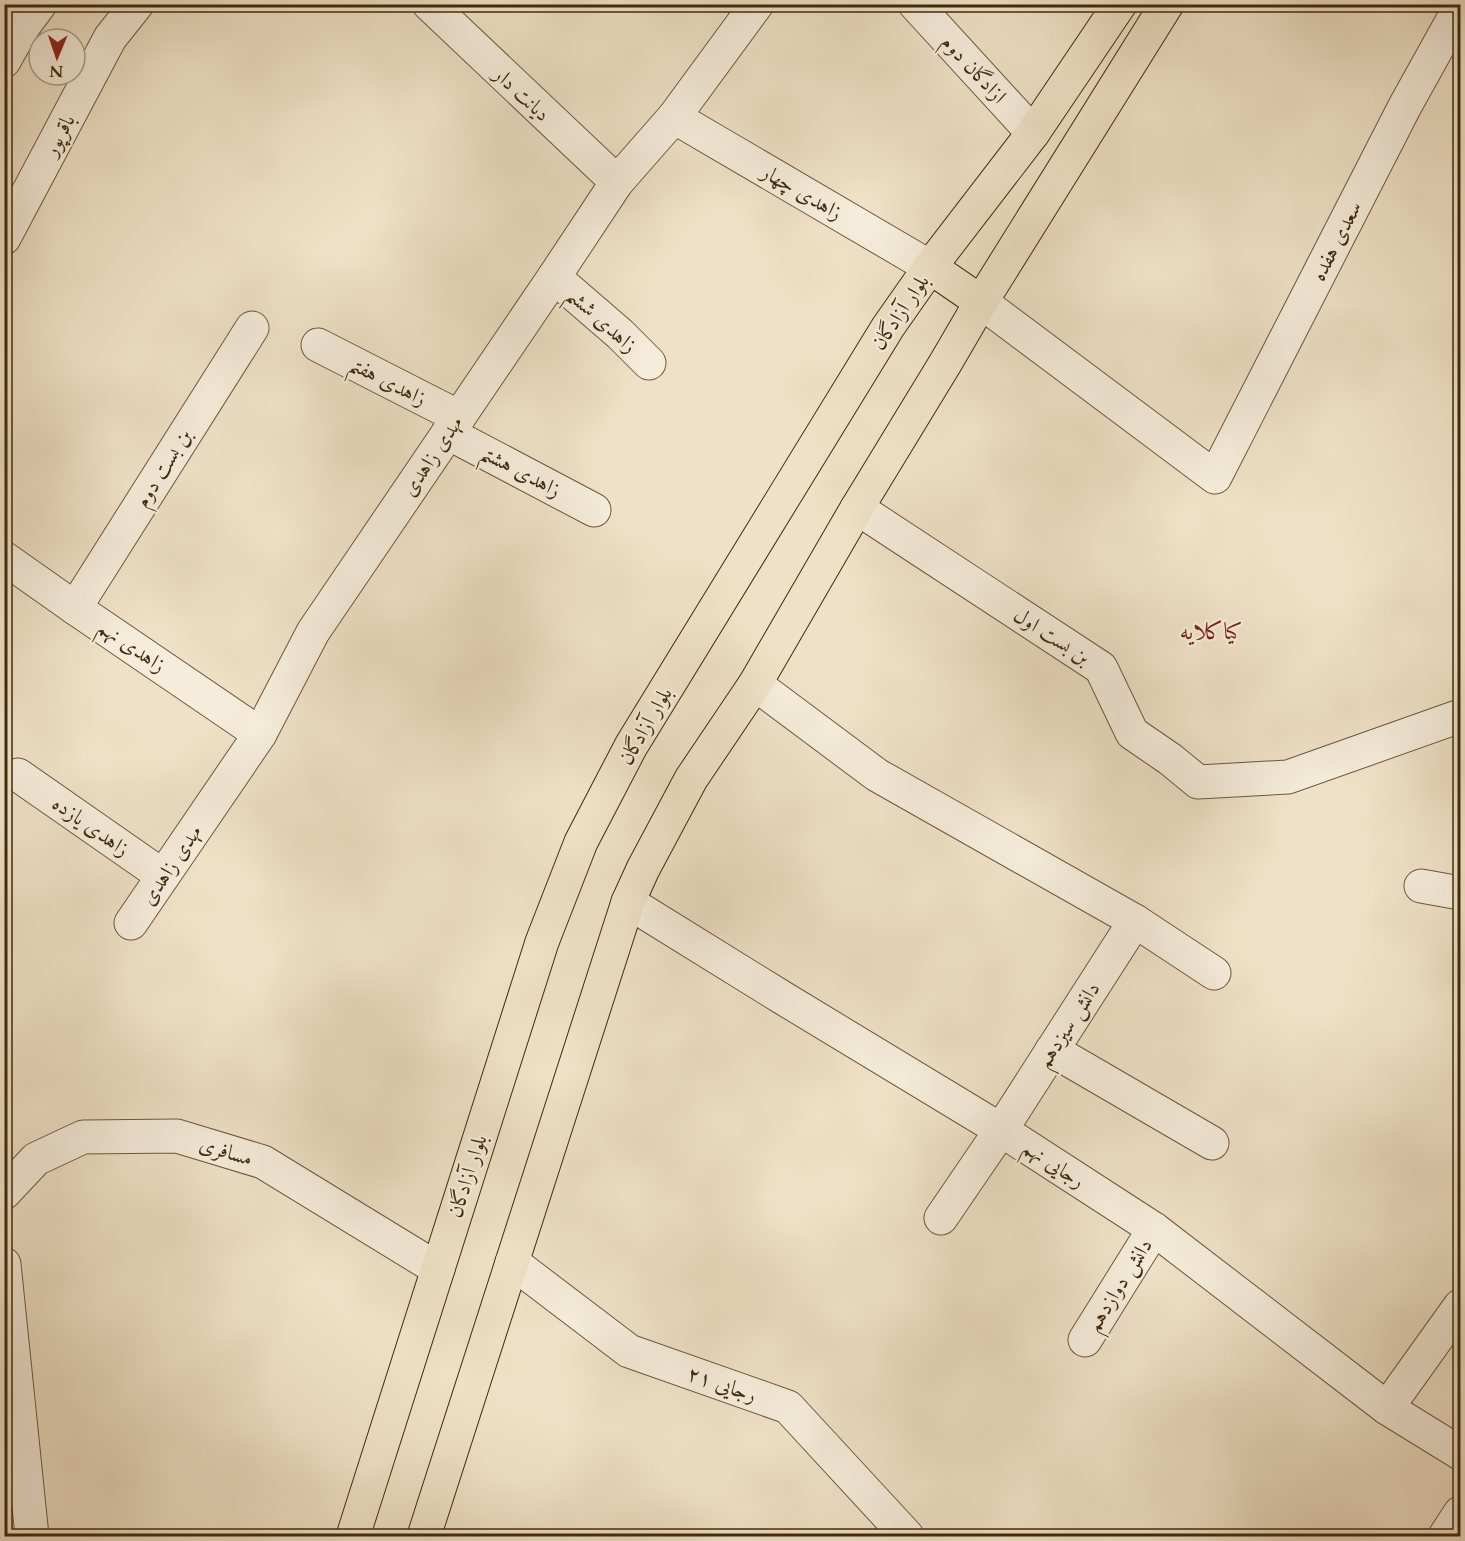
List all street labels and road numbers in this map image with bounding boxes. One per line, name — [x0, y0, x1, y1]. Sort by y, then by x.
street label: ازادگان دوم — [932, 29, 1013, 112]
street label: دیانت دار — [485, 59, 557, 128]
street label: باقرپور — [35, 109, 82, 163]
street label: زاهدی چهار — [754, 157, 848, 227]
street label: سعدی هفده — [1304, 196, 1369, 286]
street label: بلوار آزادگان — [864, 269, 936, 356]
street label: زاهدی ششم — [556, 281, 643, 364]
street label: زاهدی هفتم — [341, 350, 431, 419]
street label: مهدی زاهدی — [395, 410, 470, 502]
street label: بن بست دوم — [128, 423, 202, 515]
street label: زاهدی هشتم — [473, 438, 566, 510]
street label: بن بست اول — [1008, 601, 1096, 672]
street label: زاهدی نهم — [89, 613, 171, 684]
street label: بلوار آزادگان — [611, 682, 679, 771]
street label: زاهدی یازده — [46, 789, 135, 864]
street label: مهدی زاهدی — [134, 819, 209, 911]
street label: دانش سیزدهم — [1030, 976, 1111, 1077]
street label: مسافری — [196, 1130, 256, 1173]
street label: بلوار آزادگان — [440, 1131, 495, 1221]
street label: رجایی نهم — [1014, 1133, 1091, 1200]
street label: دانش دوازدهم — [1079, 1233, 1164, 1340]
street label: رجایی ۲۱ — [683, 1359, 760, 1410]

